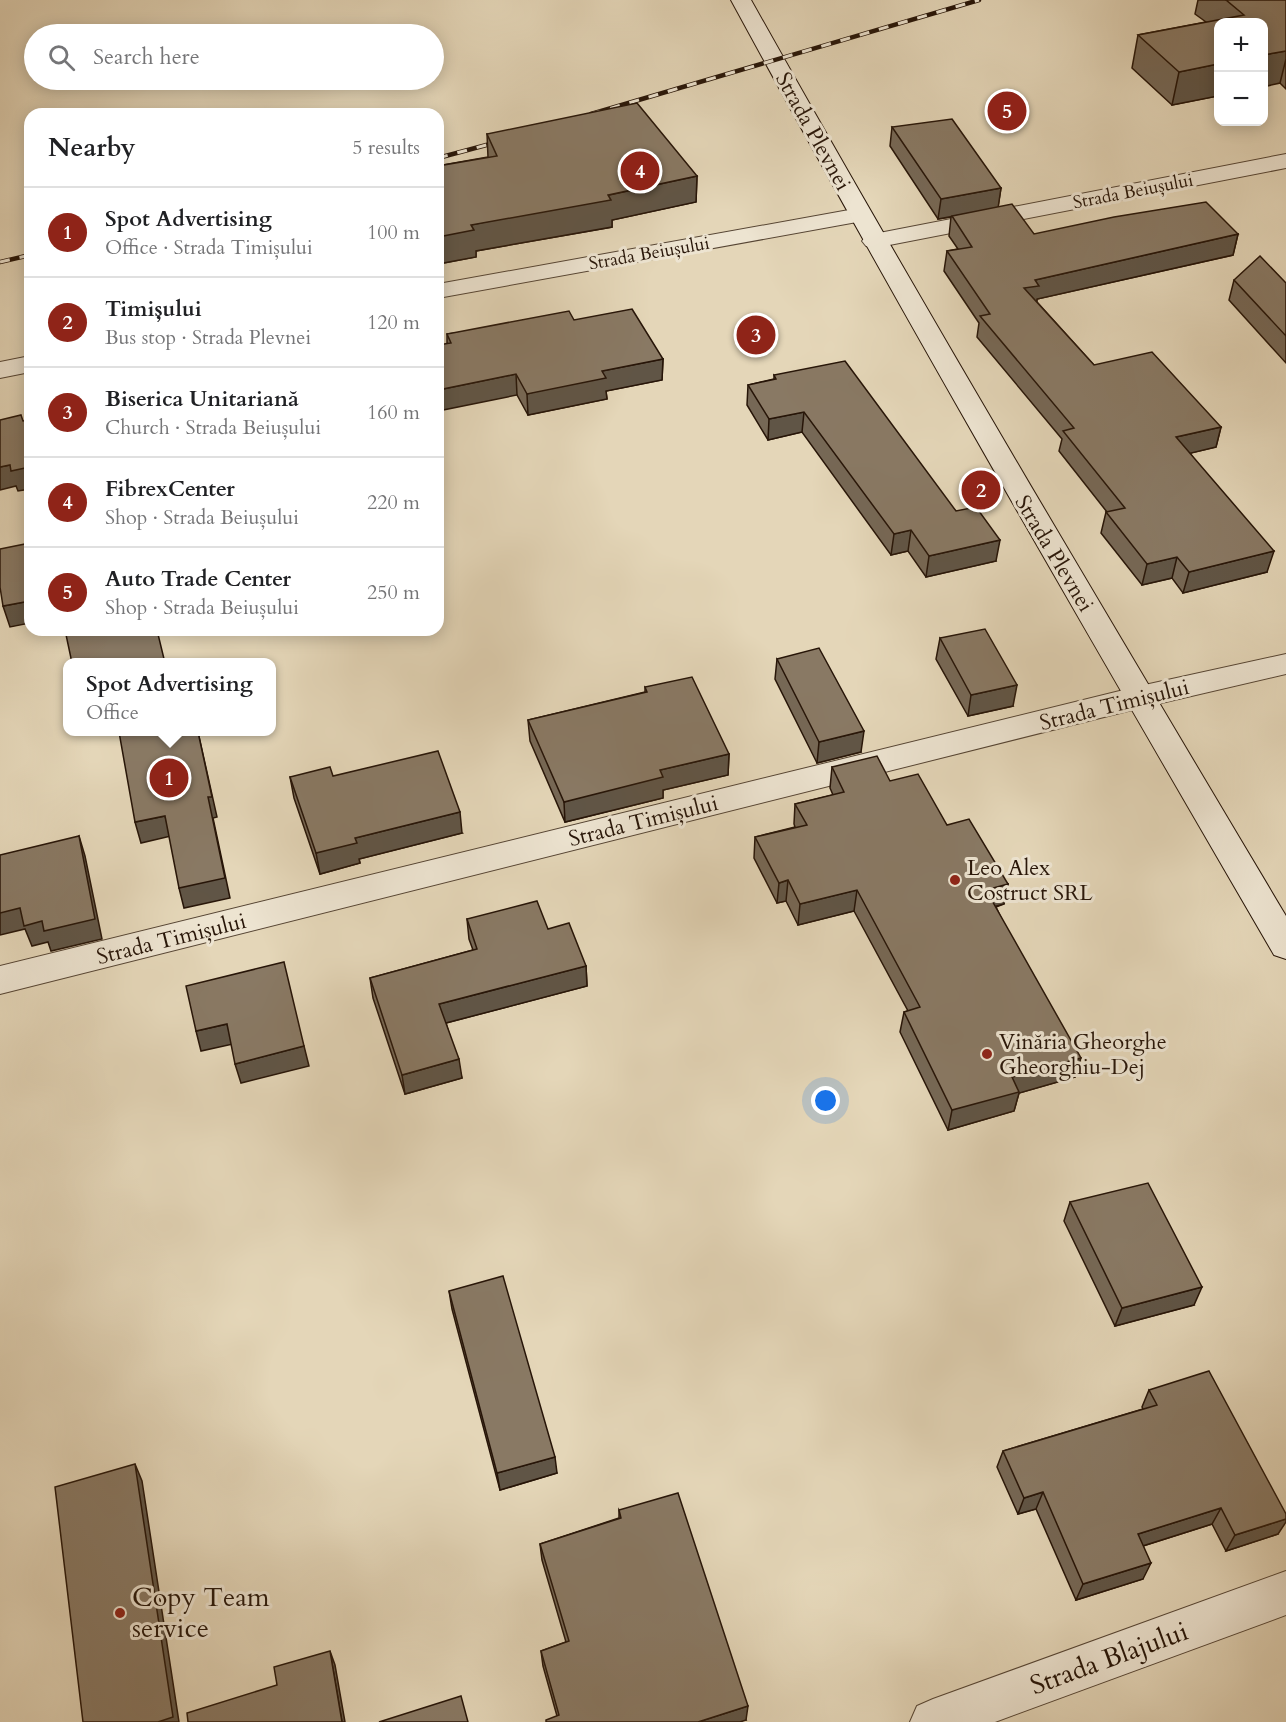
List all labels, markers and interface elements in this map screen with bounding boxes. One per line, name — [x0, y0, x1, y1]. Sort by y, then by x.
map controls — [1214, 18, 1268, 126]
button: + — [1214, 18, 1268, 72]
search box — [24, 24, 444, 90]
icon: search — [45, 41, 78, 74]
text: Search here — [93, 42, 200, 72]
street label: Strada Plevnei — [768, 67, 858, 196]
button: − — [1214, 72, 1268, 126]
pin: 5 — [988, 88, 1026, 134]
text: Nearby — [48, 130, 136, 165]
text: 5 results — [352, 134, 420, 161]
pin: 4 — [620, 148, 660, 194]
street label: Strada Beiușului — [1071, 168, 1195, 215]
text: Spot Advertising — [105, 204, 272, 234]
text: 1 — [62, 219, 73, 246]
text: 100 m — [367, 219, 420, 246]
street label: Strada Beiușului — [587, 231, 711, 276]
text: Office · Strada Timișului — [105, 234, 313, 261]
text: Timișului — [105, 294, 202, 324]
text: 2 — [62, 309, 73, 336]
text: 120 m — [367, 309, 420, 336]
pin: 3 — [736, 312, 776, 358]
text: Bus stop · Strada Plevnei — [105, 324, 311, 351]
text: Biserica Unitariană — [105, 384, 299, 414]
text: 3 — [62, 399, 73, 426]
text: 160 m — [367, 399, 420, 426]
text: Church · Strada Beiușului — [105, 414, 321, 441]
pin: 2 — [962, 468, 1000, 512]
text: FibrexCenter — [105, 474, 235, 504]
text: 4 — [62, 489, 73, 516]
text: 220 m — [367, 489, 420, 516]
street label: Strada Plevnei — [1008, 490, 1101, 617]
text: Shop · Strada Beiușului — [105, 504, 299, 531]
text: Auto Trade Center — [105, 564, 291, 594]
text: 5 — [62, 579, 73, 606]
text: 250 m — [367, 579, 420, 606]
text: Shop · Strada Beiușului — [105, 594, 299, 621]
popup — [63, 658, 276, 736]
text: Spot Advertising — [86, 669, 253, 699]
street label: Strada Timișului — [1036, 672, 1192, 738]
text: Office — [86, 699, 139, 726]
pin: 1 — [150, 756, 188, 800]
street label: Strada Timișului — [565, 788, 721, 854]
place label: Leo Alex Costruct SRL — [967, 853, 1093, 908]
marker: Leo Alex Costruct SRL — [948, 873, 962, 887]
street label: Strada Timișului — [93, 906, 249, 972]
place label: Vinăria Gheorghe Gheorghiu-Dej — [999, 1027, 1167, 1082]
marker: Vinăria Gheorghe Gheorghiu-Dej — [980, 1047, 994, 1061]
your location — [811, 1086, 840, 1115]
place label: Copy Team service — [132, 1579, 270, 1647]
marker: Copy Team service — [113, 1606, 127, 1620]
street label: Strada Blajului — [1025, 1613, 1193, 1704]

